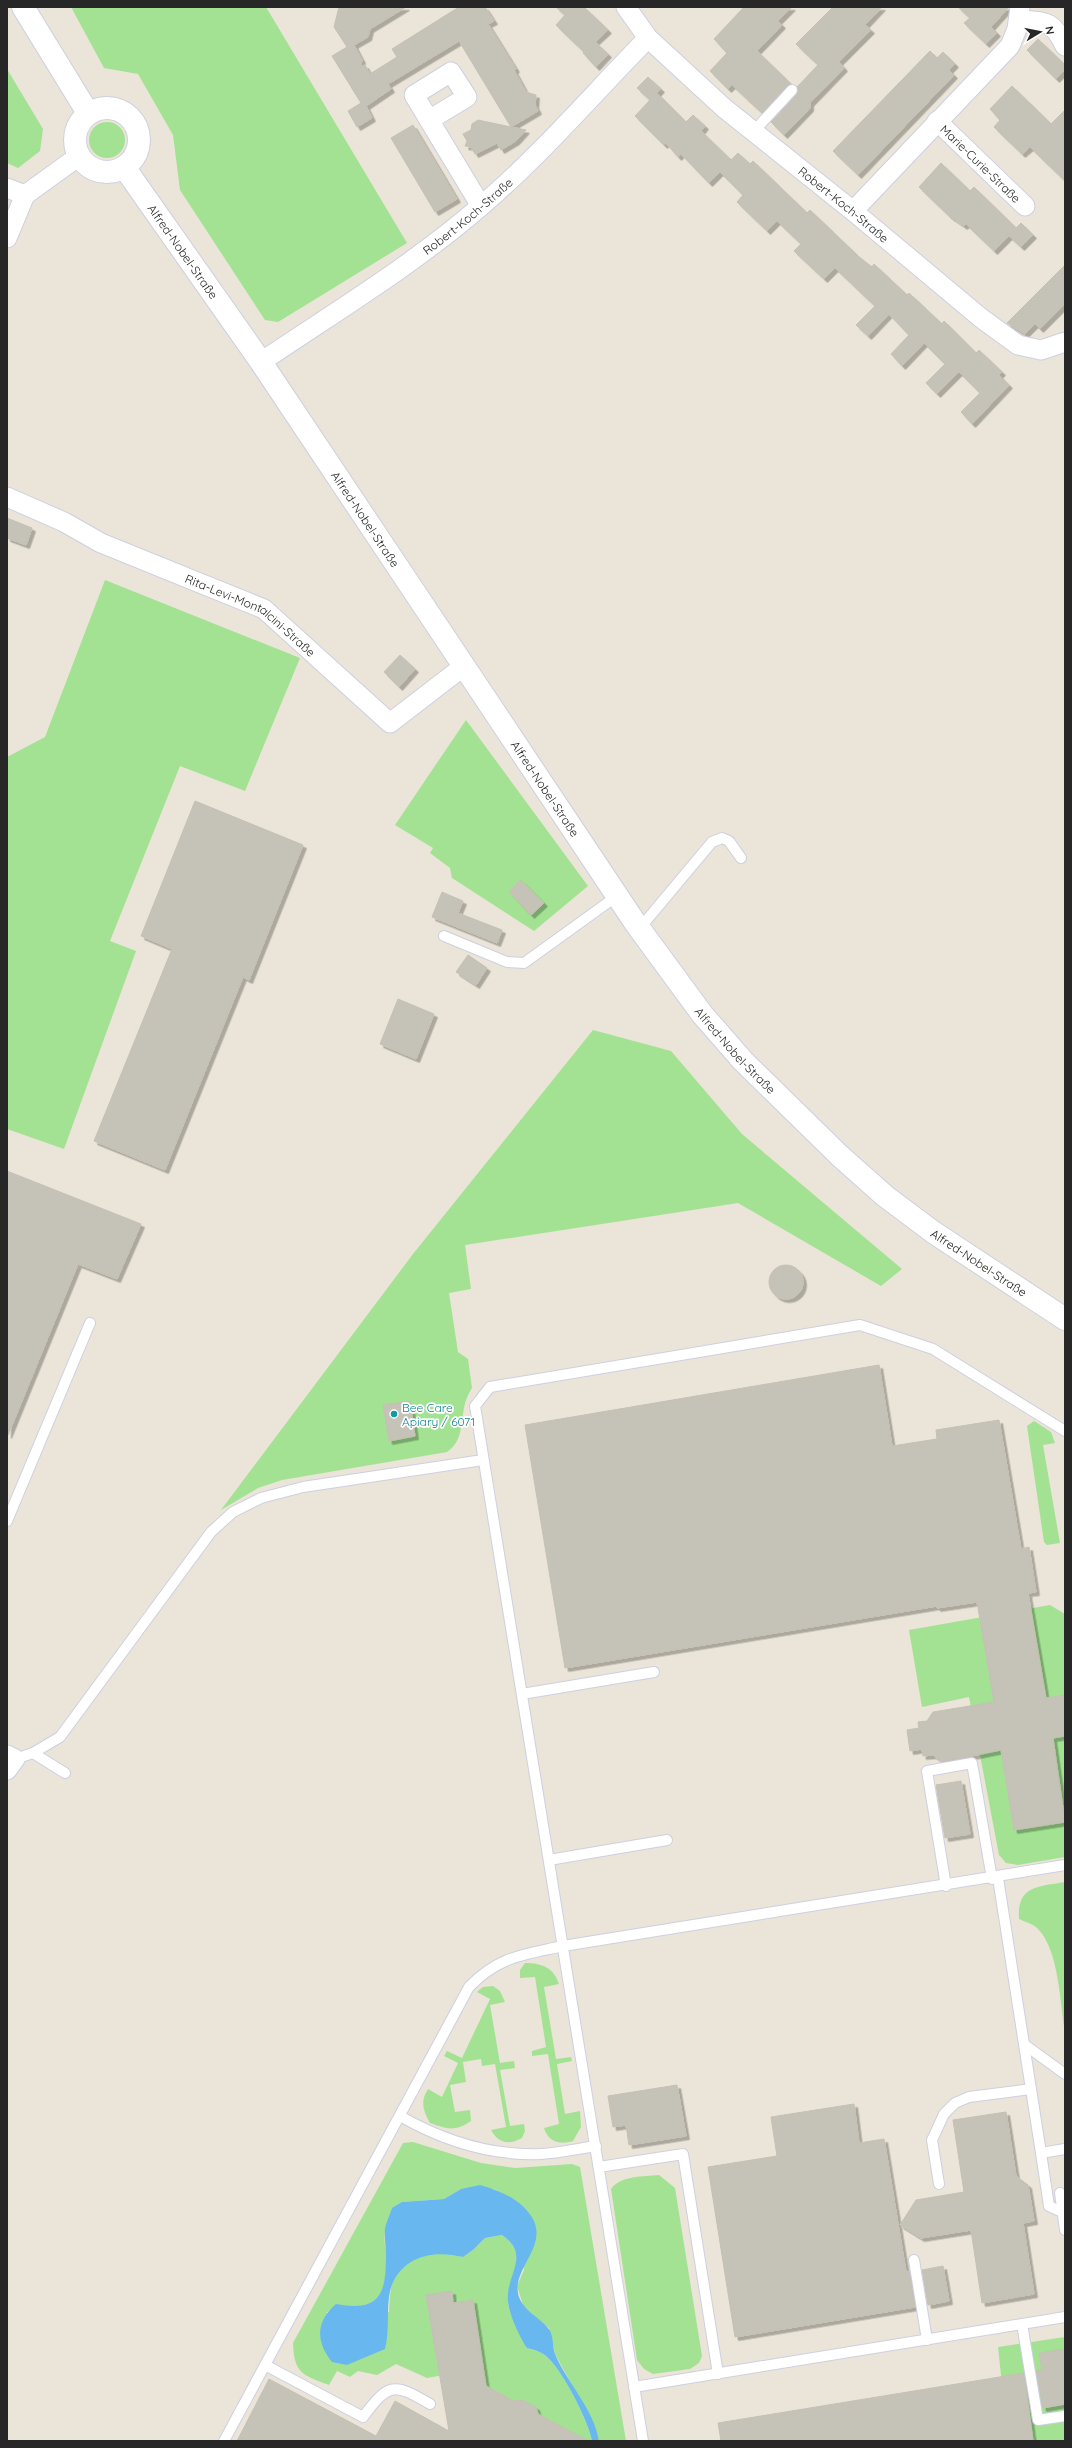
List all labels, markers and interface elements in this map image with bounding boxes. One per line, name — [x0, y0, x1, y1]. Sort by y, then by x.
north arrow — [1020, 12, 1060, 52]
text: N — [1042, 25, 1057, 35]
street label: Marie-Curie-Straße — [938, 121, 1024, 206]
street label: Robert-Koch-Straße — [796, 163, 892, 246]
street label: Robert-Koch-Straße — [419, 174, 516, 258]
street label: Alfred-Nobel-Straße — [145, 201, 222, 302]
street label: Alfred-Nobel-Straße — [328, 468, 403, 570]
street label: Rita-Levi-Montalcini-Straße — [183, 570, 319, 660]
street label: Alfred-Nobel-Straße — [508, 738, 583, 839]
street label: Alfred-Nobel-Straße — [692, 1004, 779, 1097]
street label: Alfred-Nobel-Straße — [928, 1225, 1030, 1300]
place label: Bee Care Apiary / 6071 — [402, 1400, 475, 1429]
marker: Bee Care Apiary / 6071 — [389, 1409, 399, 1419]

